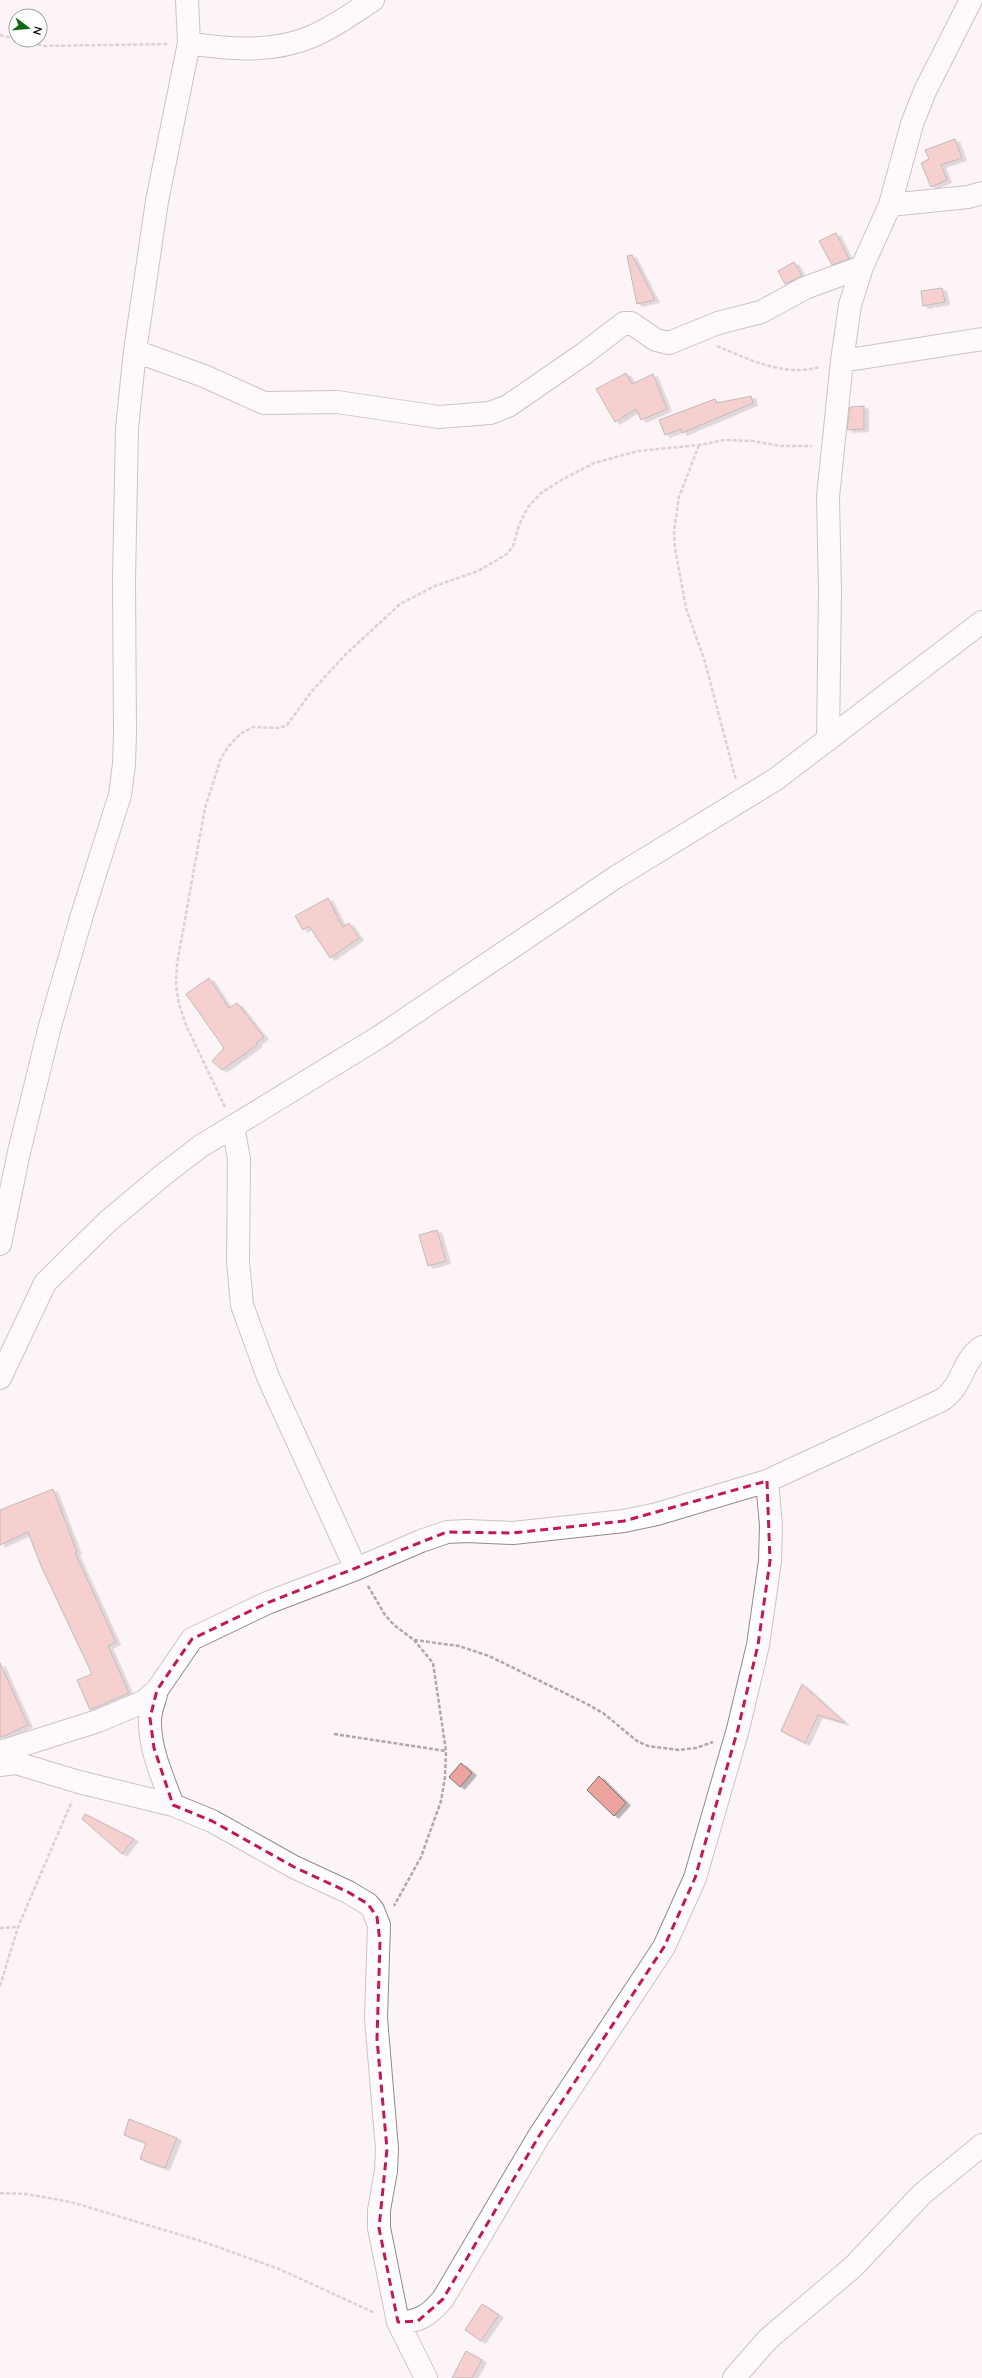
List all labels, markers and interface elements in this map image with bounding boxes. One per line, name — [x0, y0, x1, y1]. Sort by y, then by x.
north arrow — [8, 8, 48, 48]
text: N — [29, 25, 45, 37]

